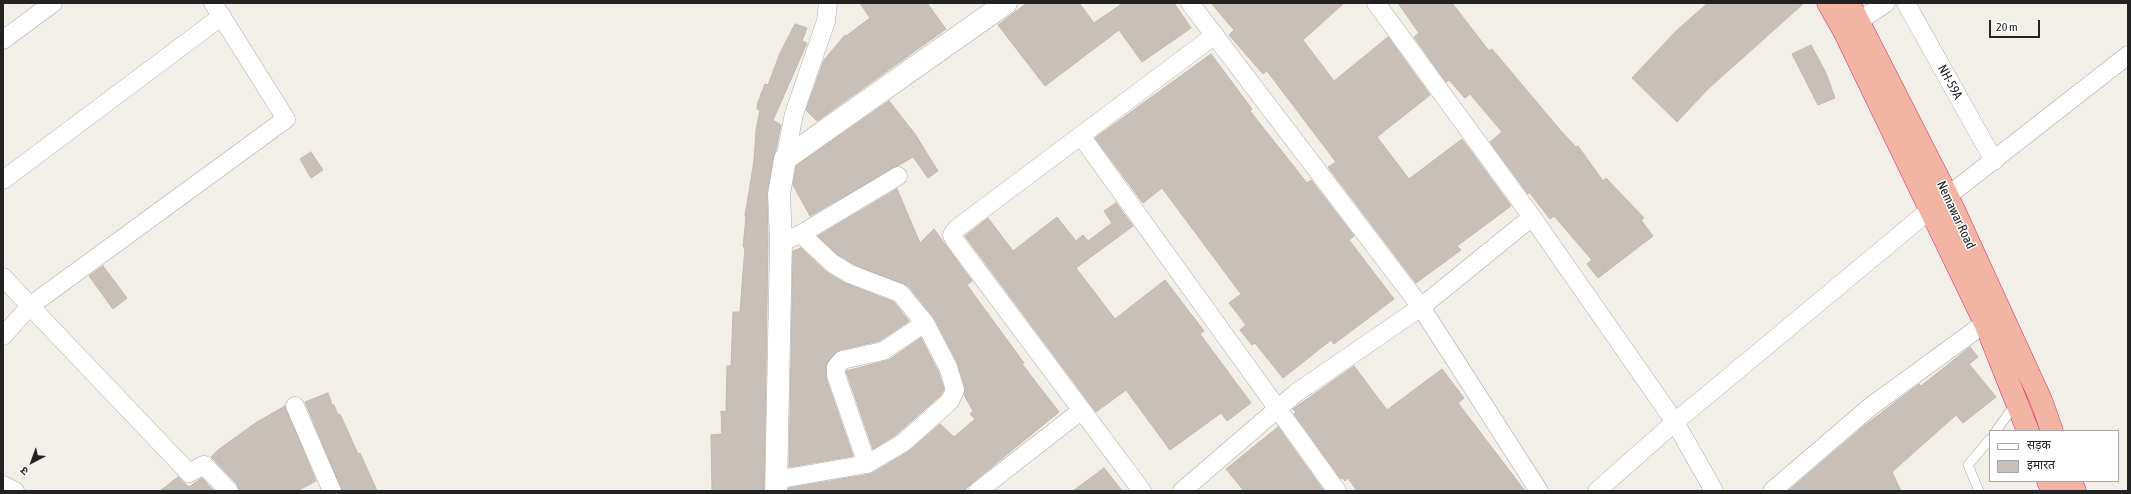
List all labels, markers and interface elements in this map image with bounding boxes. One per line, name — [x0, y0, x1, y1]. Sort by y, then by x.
scale bar — [1991, 12, 2042, 38]
text: 20 m — [1996, 20, 2018, 34]
street label: NH-59A — [1934, 62, 1966, 102]
street label: Nemawar Road — [1933, 179, 1979, 251]
legend — [1989, 430, 2119, 482]
text: सड़क — [2027, 438, 2051, 452]
north arrow — [12, 442, 52, 482]
text: इमारत — [2027, 458, 2055, 472]
text: उ — [18, 464, 30, 478]

